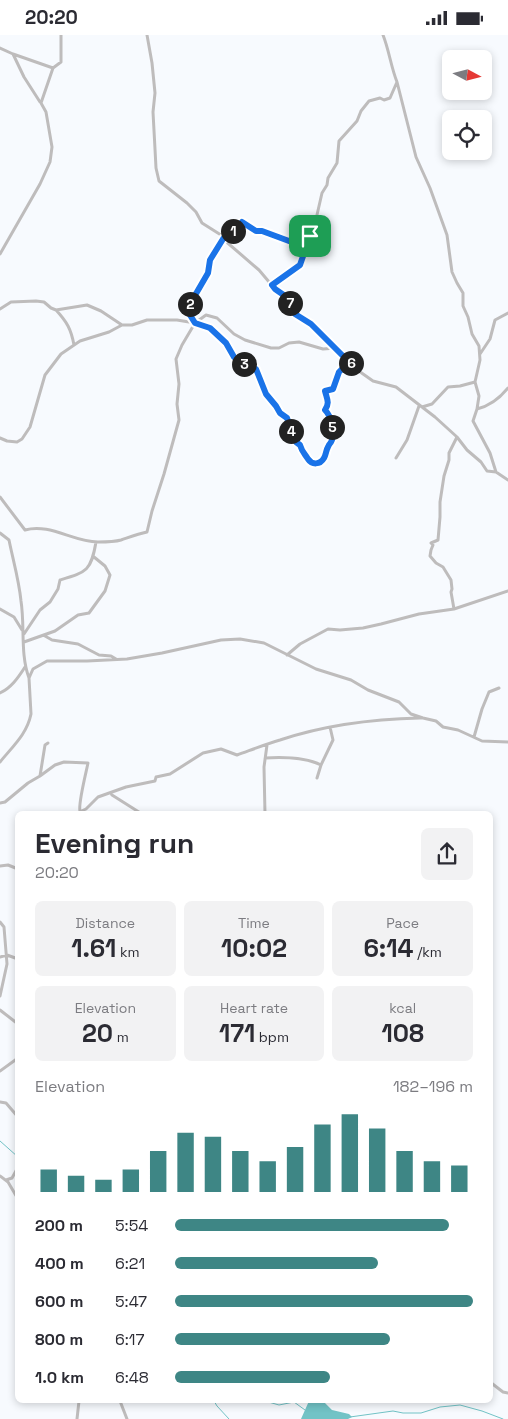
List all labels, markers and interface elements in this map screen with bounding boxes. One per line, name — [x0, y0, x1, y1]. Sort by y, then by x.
text: 20:20 — [25, 5, 78, 30]
north arrow — [442, 50, 492, 100]
map controls — [442, 50, 492, 160]
button: locate — [442, 110, 492, 160]
pin — [289, 215, 331, 257]
pin: 1 — [220, 219, 246, 243]
text: 1 — [230, 222, 237, 240]
icon: arrive — [296, 222, 324, 250]
pin: 2 — [178, 291, 202, 317]
pin: 7 — [278, 291, 302, 315]
text: 7 — [287, 294, 294, 312]
text: 2 — [186, 295, 195, 313]
pin: 3 — [232, 351, 256, 377]
pin: 6 — [338, 351, 364, 375]
text: 6 — [347, 354, 356, 372]
text: 3 — [240, 355, 249, 373]
pin: 5 — [320, 415, 344, 439]
text: 5 — [328, 418, 337, 436]
pin: 4 — [278, 419, 304, 443]
text: 4 — [287, 422, 296, 440]
text: Evening run — [35, 825, 194, 861]
button: share — [421, 828, 473, 880]
text: 20:20 — [35, 862, 79, 883]
text: Distance — [76, 914, 135, 932]
text: Time — [238, 914, 270, 932]
text: Pace — [386, 914, 419, 932]
text: 1.61 — [71, 932, 116, 964]
text: 10:02 — [221, 932, 287, 964]
text: 6:14 — [363, 932, 414, 964]
text: km — [116, 943, 139, 961]
text: /km — [414, 943, 442, 961]
text: Elevation — [75, 999, 136, 1017]
text: Heart rate — [220, 999, 288, 1017]
text: kcal — [389, 999, 416, 1017]
text: 20 — [82, 1017, 113, 1049]
text: 171 — [219, 1017, 255, 1049]
text: 108 — [381, 1017, 424, 1049]
text: m — [113, 1028, 129, 1046]
text: bpm — [255, 1028, 289, 1046]
text: Elevation — [35, 1076, 105, 1097]
text: 182–196 m — [393, 1076, 473, 1097]
text: 200 m — [35, 1215, 83, 1236]
text: 5:54 — [115, 1215, 148, 1236]
text: 400 m — [35, 1253, 84, 1274]
text: 6:21 — [115, 1253, 145, 1274]
text: 600 m — [35, 1291, 83, 1312]
text: 5:47 — [115, 1291, 147, 1312]
text: 800 m — [35, 1329, 83, 1350]
text: 6:17 — [115, 1329, 145, 1350]
text: 1.0 km — [35, 1367, 84, 1388]
text: 6:48 — [115, 1367, 149, 1388]

